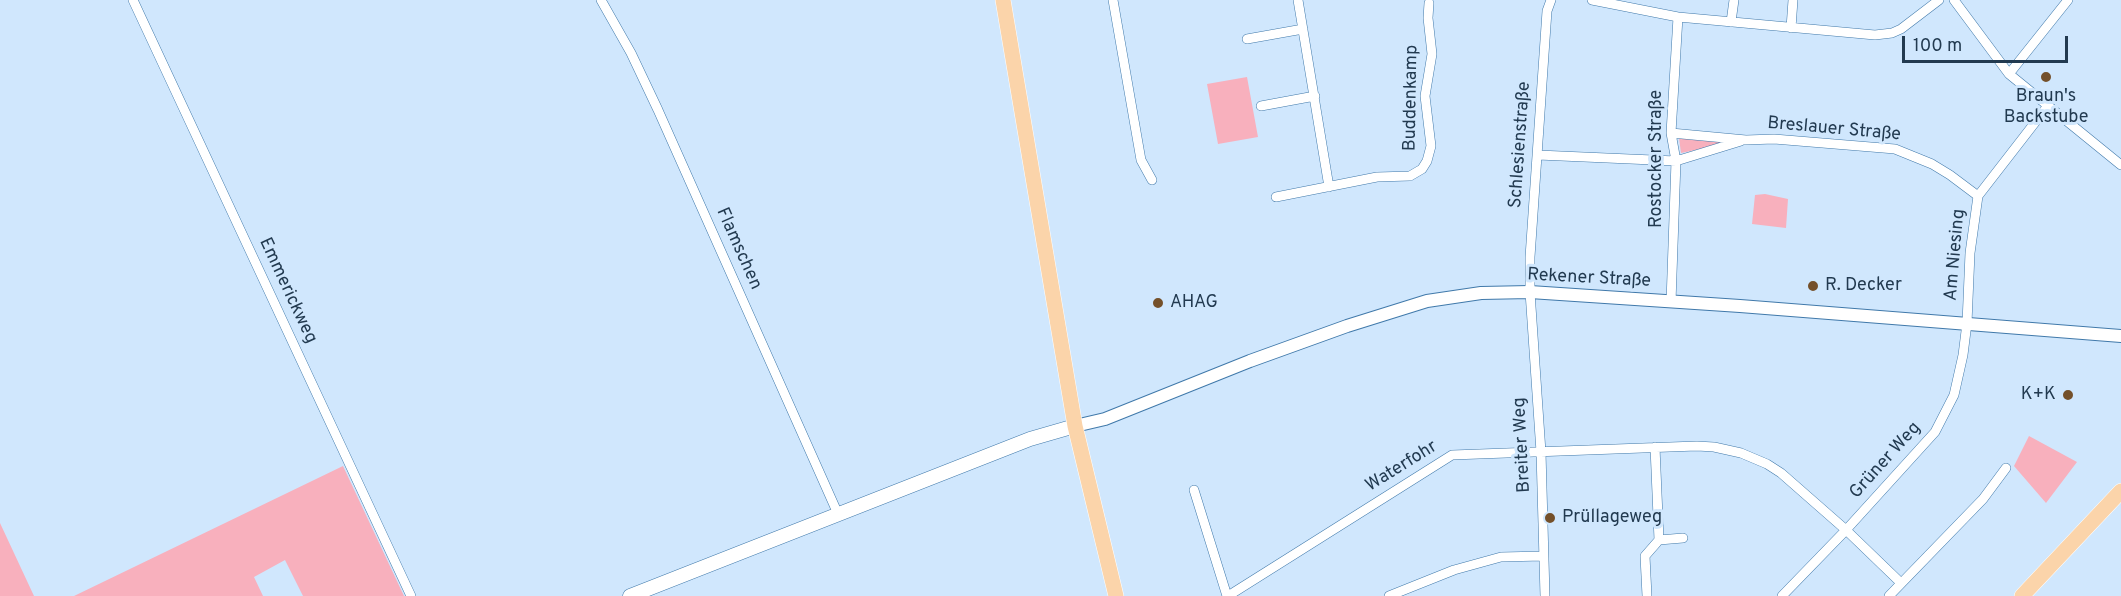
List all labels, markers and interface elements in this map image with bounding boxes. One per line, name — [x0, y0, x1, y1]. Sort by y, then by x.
scale bar — [1905, 24, 2072, 62]
text: 100 m — [1913, 35, 1962, 58]
street label: Buddenkamp — [1400, 45, 1424, 151]
marker: Braun's Backstube — [2039, 70, 2053, 84]
street label: Schlesienstraße — [1506, 81, 1536, 209]
place label: Braun's Backstube — [2004, 86, 2088, 128]
street label: Rostocker Straße — [1646, 90, 1668, 228]
street label: Breslauer Straße — [1766, 113, 1902, 147]
street label: Flamschen — [710, 205, 766, 293]
street label: Am Niesing — [1941, 208, 1971, 302]
street label: Emmerickweg — [253, 235, 321, 347]
street label: Rekener Straße — [1527, 265, 1651, 293]
place label: R. Decker — [1825, 275, 1902, 297]
marker: R. Decker — [1806, 279, 1820, 293]
place label: AHAG — [1170, 292, 1218, 314]
marker: AHAG — [1151, 296, 1165, 310]
place label: K+K — [2021, 384, 2056, 406]
marker: K+K — [2061, 388, 2075, 402]
street label: Breiter Weg — [1510, 397, 1536, 493]
street label: Grüner Weg — [1846, 418, 1926, 504]
street label: Waterfohr — [1362, 437, 1442, 497]
place label: Prüllageweg — [1562, 507, 1662, 529]
marker: Prüllageweg — [1543, 511, 1557, 525]

